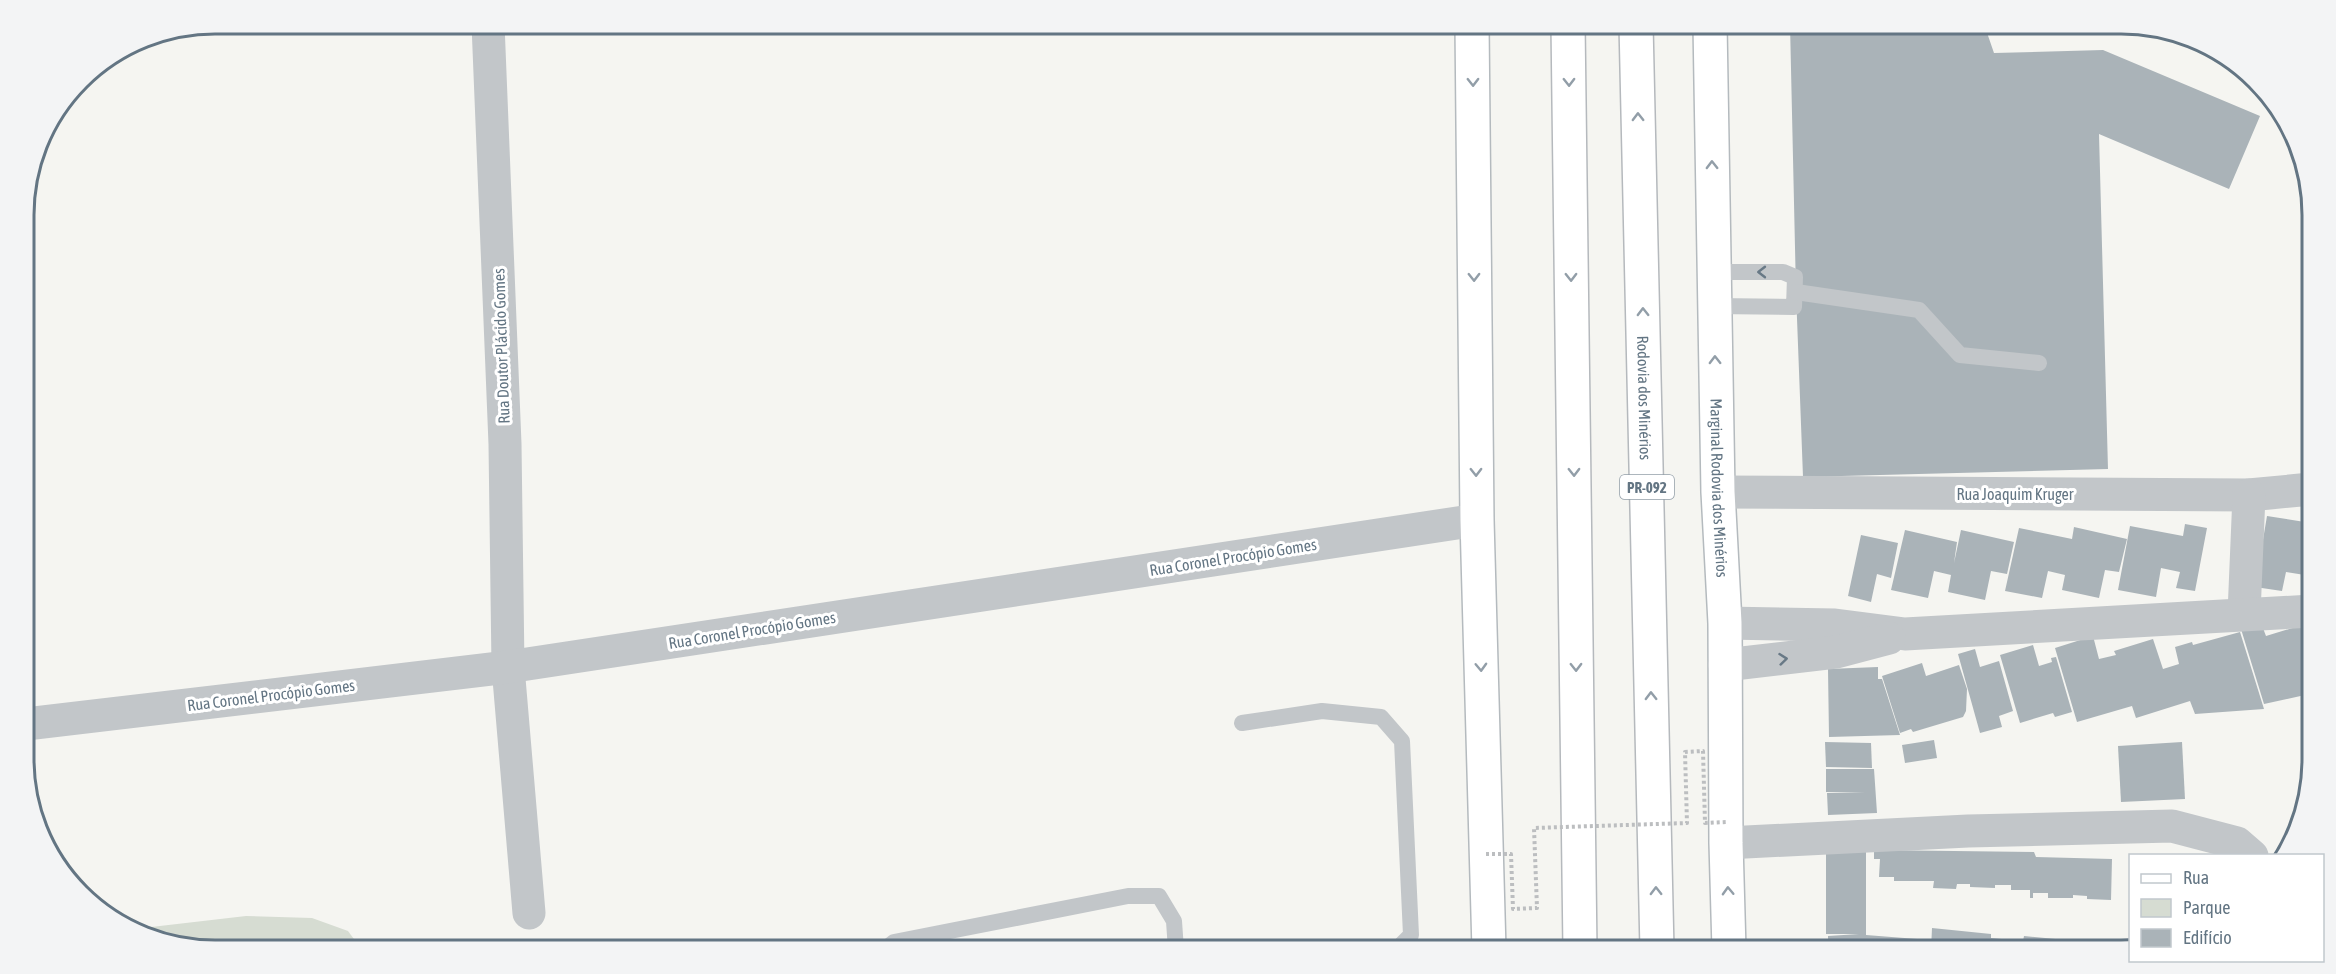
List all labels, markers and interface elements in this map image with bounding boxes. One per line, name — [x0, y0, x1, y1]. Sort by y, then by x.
one-way arrow — [1467, 78, 1479, 87]
one-way arrow — [1563, 78, 1575, 87]
one-way arrow — [1632, 113, 1644, 122]
one-way arrow — [1706, 161, 1718, 170]
one-way arrow — [1758, 266, 1767, 278]
street label: Rua Doutor Plácido Gomes — [489, 268, 513, 424]
one-way arrow — [1468, 273, 1481, 282]
one-way arrow — [1565, 273, 1577, 282]
one-way arrow — [1636, 308, 1649, 317]
street label: Rodovia dos Minérios — [1634, 335, 1655, 461]
one-way arrow — [1709, 356, 1722, 365]
street label: Marginal Rodovia dos Minérios — [1707, 398, 1732, 578]
one-way arrow — [1470, 468, 1482, 477]
one-way arrow — [1568, 468, 1580, 477]
road number: PR-092 — [1620, 475, 1674, 499]
street label: Rua Joaquim Kruger — [1957, 485, 2074, 504]
street label: Rua Coronel Procópio Gomes — [1148, 535, 1318, 580]
street label: Rua Coronel Procópio Gomes — [667, 608, 837, 653]
one-way arrow — [1779, 653, 1788, 666]
one-way arrow — [1475, 663, 1487, 672]
one-way arrow — [1570, 663, 1582, 672]
street label: Rua Coronel Procópio Gomes — [186, 676, 356, 715]
one-way arrow — [1645, 692, 1657, 701]
legend — [2129, 854, 2324, 962]
text: Rua — [2183, 867, 2209, 888]
one-way arrow — [1649, 887, 1662, 896]
one-way arrow — [1721, 887, 1734, 896]
text: Parque — [2183, 897, 2231, 918]
text: Edifício — [2183, 927, 2232, 948]

